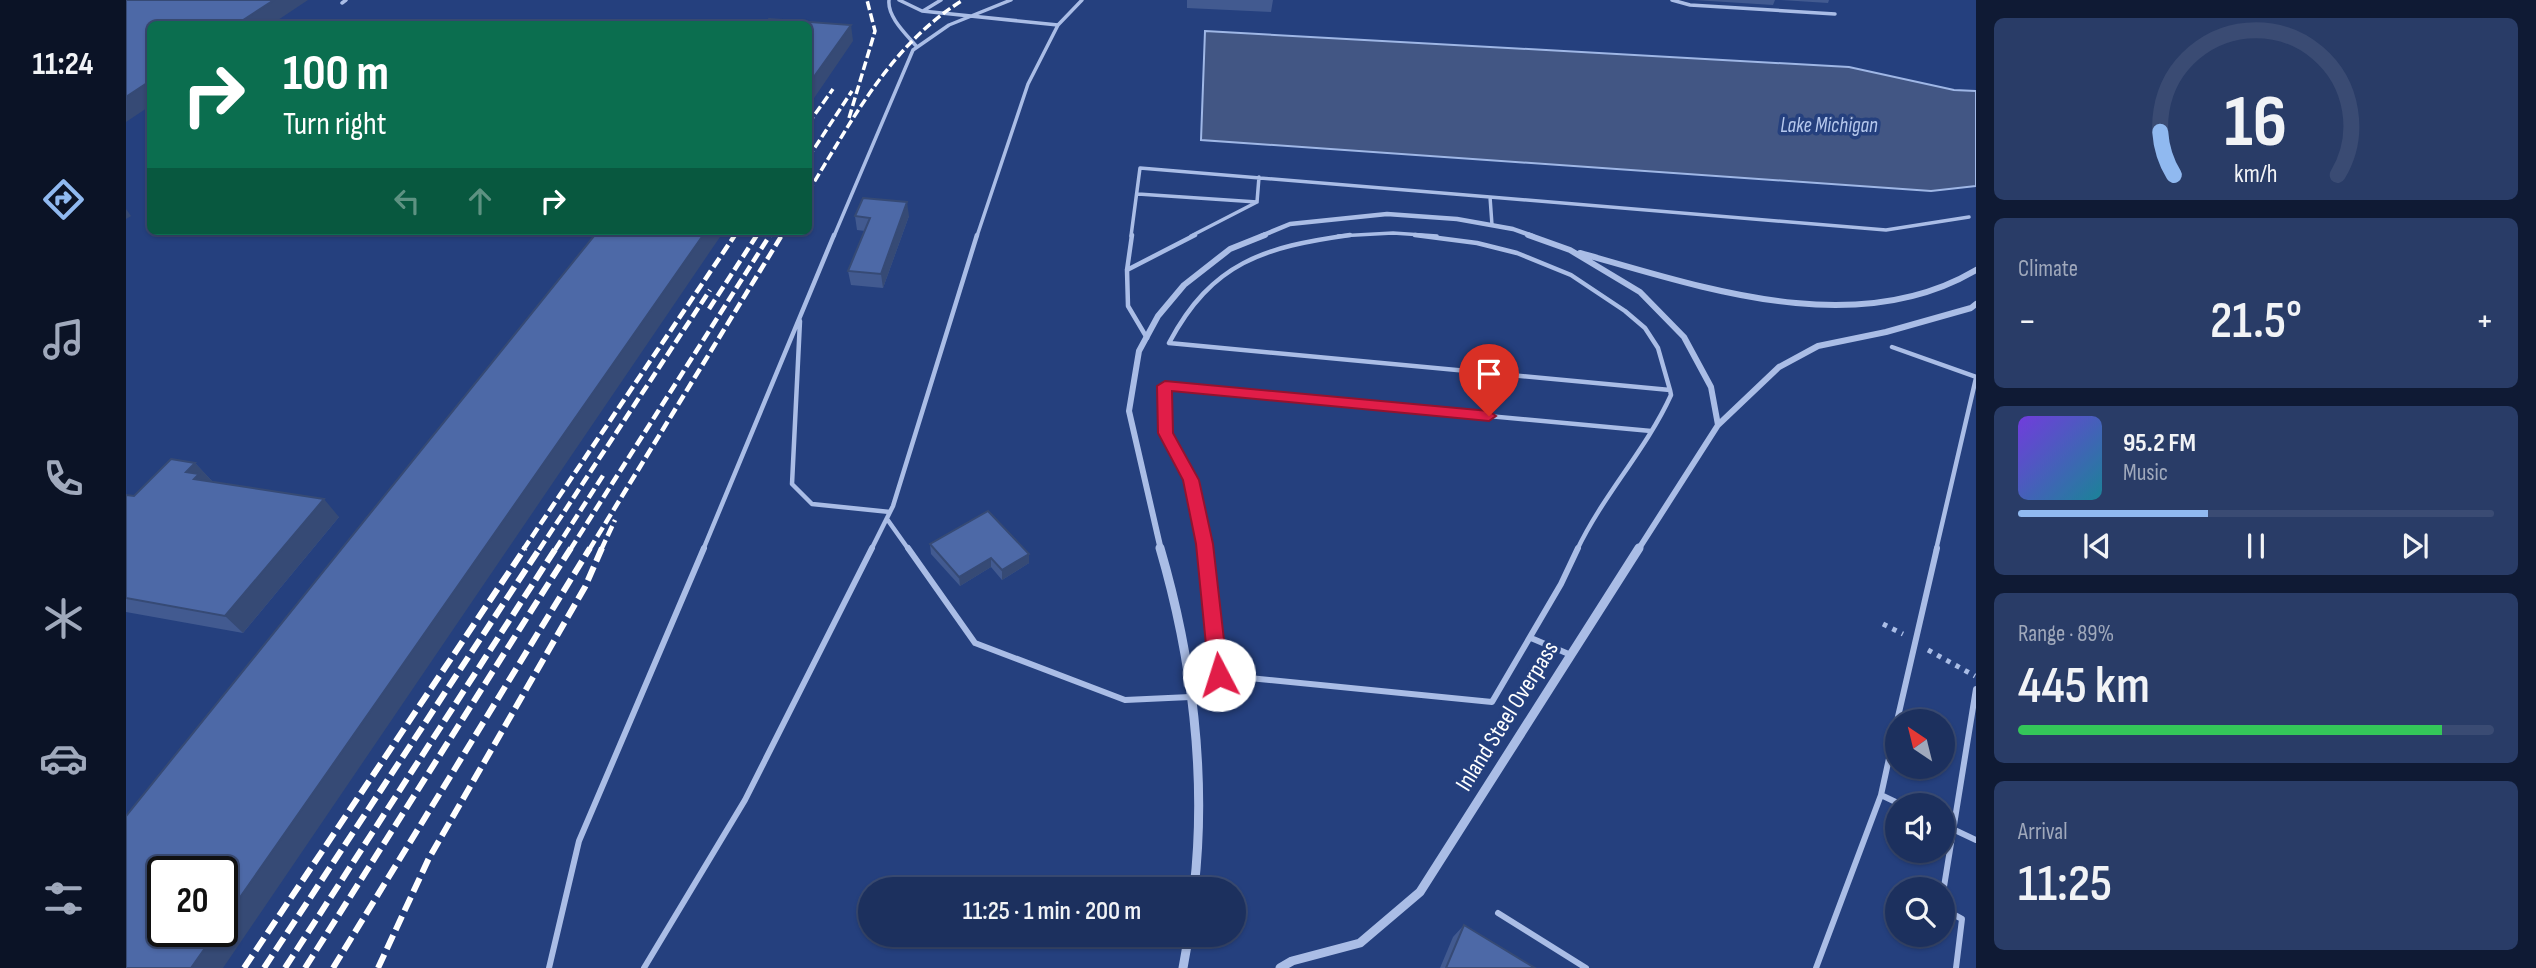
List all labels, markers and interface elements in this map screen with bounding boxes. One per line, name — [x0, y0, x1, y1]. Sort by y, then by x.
text: 11:24 — [32, 45, 94, 84]
text: 100 m — [283, 45, 389, 104]
icon: right — [168, 49, 259, 140]
text: 16 — [2225, 79, 2287, 167]
text: Turn right — [283, 105, 387, 144]
water label: Lake Michigan — [1780, 113, 1878, 138]
text: km/h — [2234, 159, 2278, 190]
icon: directions — [39, 175, 88, 224]
icon: left — [388, 182, 426, 220]
icon: ahead — [461, 182, 499, 220]
icon: right — [534, 182, 572, 220]
text: Climate — [2018, 255, 2078, 283]
text: 21.5° — [2210, 290, 2302, 353]
text: − — [2018, 299, 2037, 344]
text: + — [2475, 299, 2494, 344]
icon: music — [39, 315, 88, 364]
pin — [1459, 344, 1519, 416]
icon: arrive — [1470, 355, 1508, 393]
text: 95.2 FM — [2123, 428, 2196, 459]
icon: phone — [39, 454, 88, 503]
text: Music — [2123, 459, 2168, 487]
icon: previous — [2078, 527, 2116, 565]
icon: pause — [2237, 527, 2275, 565]
icon: next — [2396, 527, 2434, 565]
icon: climate — [39, 594, 88, 643]
text: Range · 89% — [2018, 620, 2114, 648]
street label: Inland Steel Overpass — [1449, 636, 1565, 796]
position arrow — [1182, 638, 1256, 712]
text: 445 km — [2018, 655, 2150, 718]
north arrow — [1885, 709, 1955, 779]
map controls — [1885, 709, 1955, 947]
icon: car — [39, 734, 88, 783]
button: sound — [1885, 793, 1955, 863]
text: Arrival — [2018, 818, 2067, 846]
text: 11:25 — [2018, 853, 2112, 916]
speed limit sign: 20 — [147, 856, 238, 947]
icon: filters — [39, 874, 88, 923]
button: search — [1885, 877, 1955, 947]
text: 11:25 · 1 min · 200 m — [963, 896, 1141, 927]

